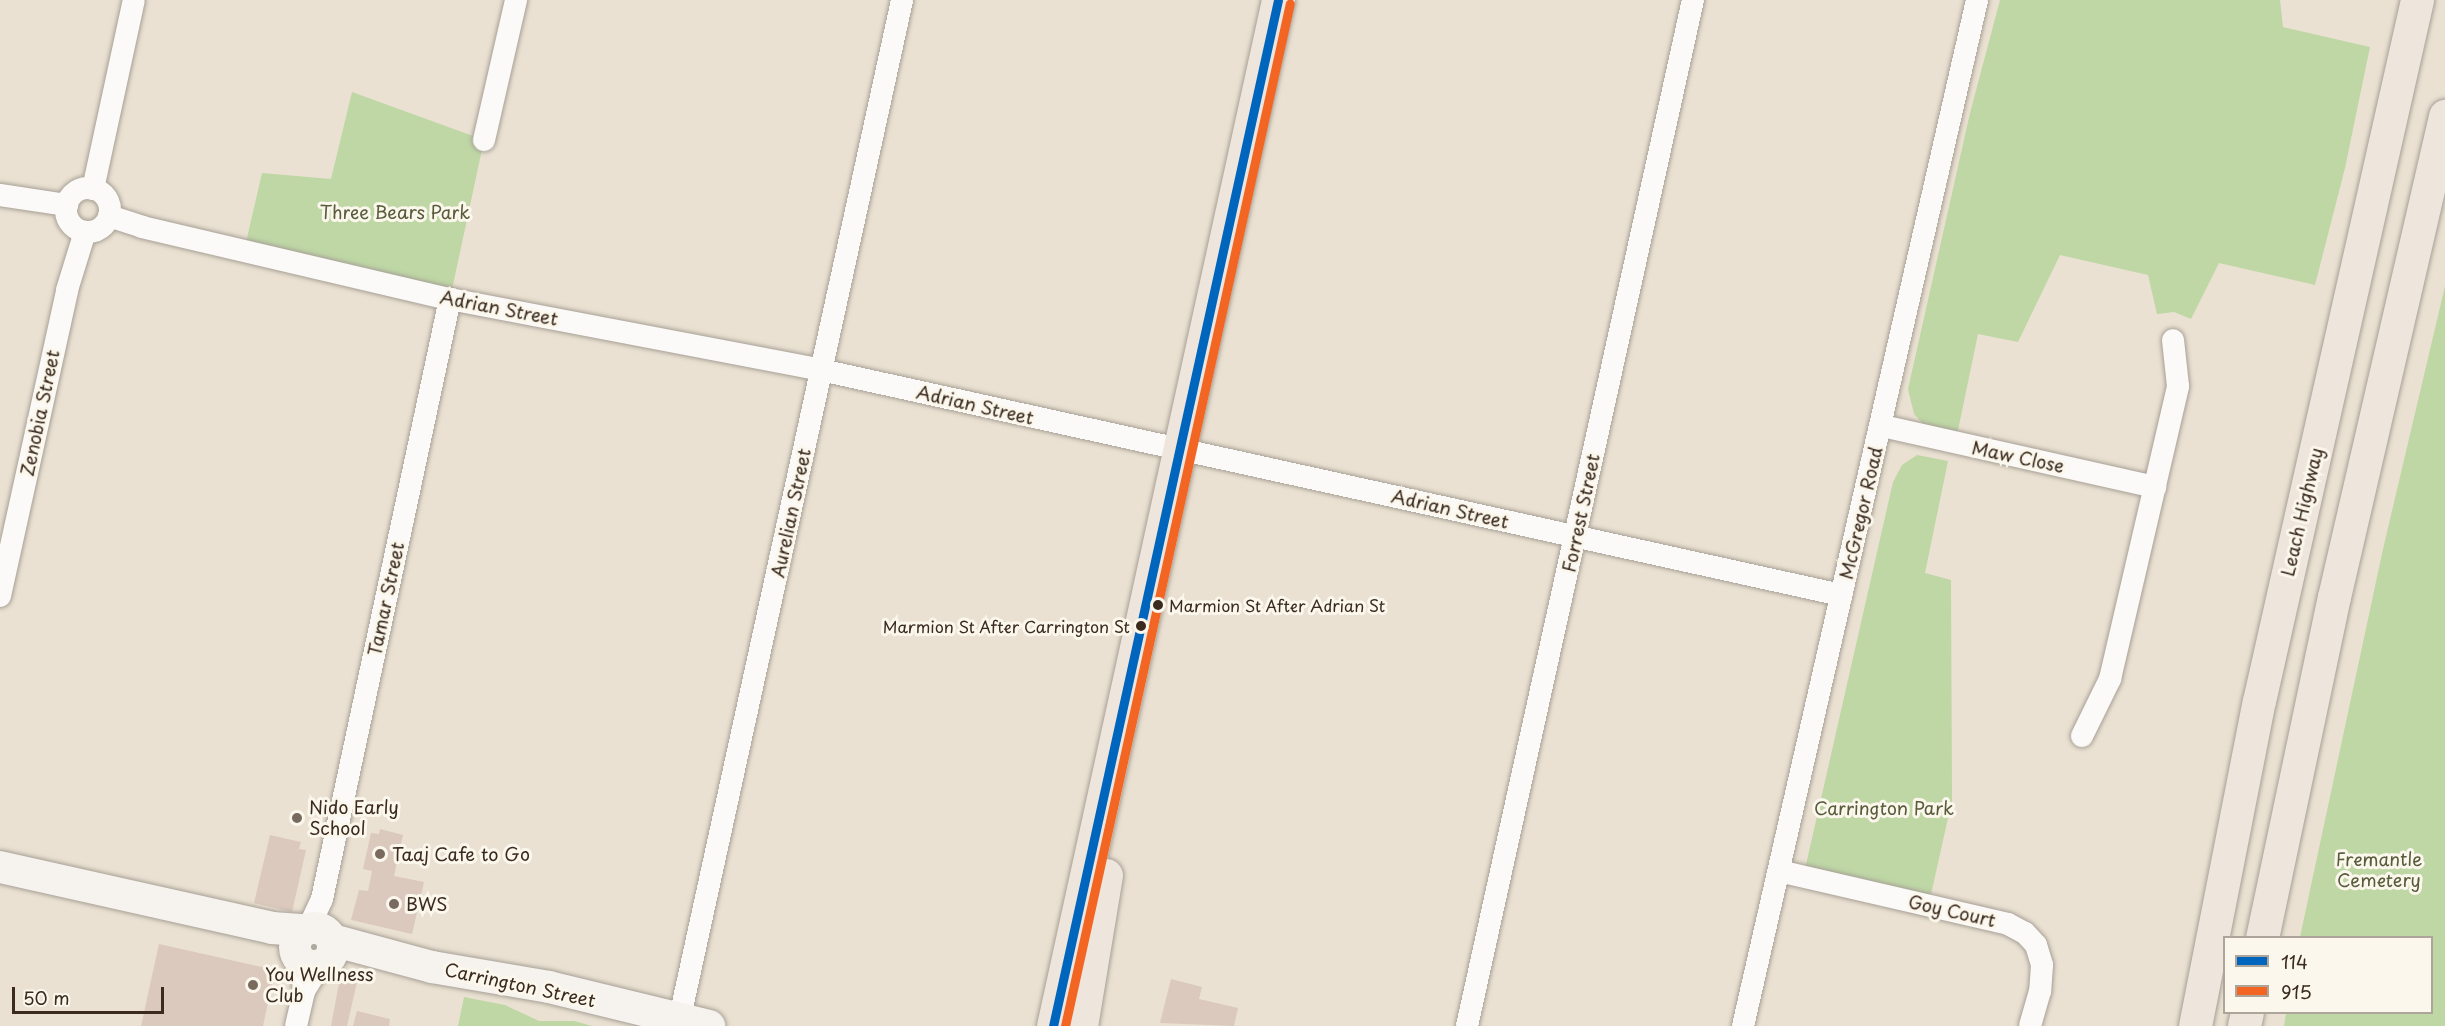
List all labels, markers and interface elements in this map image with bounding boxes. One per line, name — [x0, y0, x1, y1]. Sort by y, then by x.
park label: Three Bears Park — [319, 201, 471, 223]
street label: Adrian Street — [438, 286, 560, 330]
street label: Zenobia Street — [16, 348, 64, 478]
street label: Adrian Street — [915, 381, 1035, 429]
street label: Maw Close — [1970, 437, 2066, 477]
street label: McGregor Road — [1835, 445, 1887, 581]
street label: Leach Highway — [2277, 445, 2327, 579]
street label: Aurelian Street — [767, 447, 815, 579]
street label: Forrest Street — [1558, 451, 1604, 575]
street label: Adrian Street — [1390, 485, 1510, 533]
street label: Tamar Street — [363, 540, 409, 658]
place label: Marmion St After Adrian St — [1169, 595, 1386, 615]
marker: Marmion St After Adrian St — [1152, 599, 1164, 611]
place label: Marmion St After Carrington St — [883, 616, 1130, 636]
marker: Marmion St After Carrington St — [1135, 620, 1147, 632]
place label: Nido Early School — [309, 797, 399, 840]
park label: Carrington Park — [1814, 797, 1954, 819]
marker: Nido Early School — [290, 811, 304, 825]
place label: Taaj Cafe to Go — [392, 843, 529, 865]
marker: Taaj Cafe to Go — [373, 847, 387, 861]
park label: Fremantle Cemetery — [2336, 849, 2422, 892]
street label: Goy Court — [1905, 890, 1999, 932]
place label: BWS — [406, 893, 447, 915]
marker: BWS — [387, 897, 401, 911]
legend — [2223, 936, 2433, 1014]
text: 114 — [2281, 948, 2308, 975]
street label: Carrington Street — [443, 959, 597, 1011]
place label: You Wellness Club — [265, 964, 375, 1006]
scale bar — [15, 975, 166, 1013]
marker: You Wellness Club — [246, 978, 260, 992]
text: 915 — [2281, 978, 2312, 1005]
text: 50 m — [23, 984, 70, 1011]

